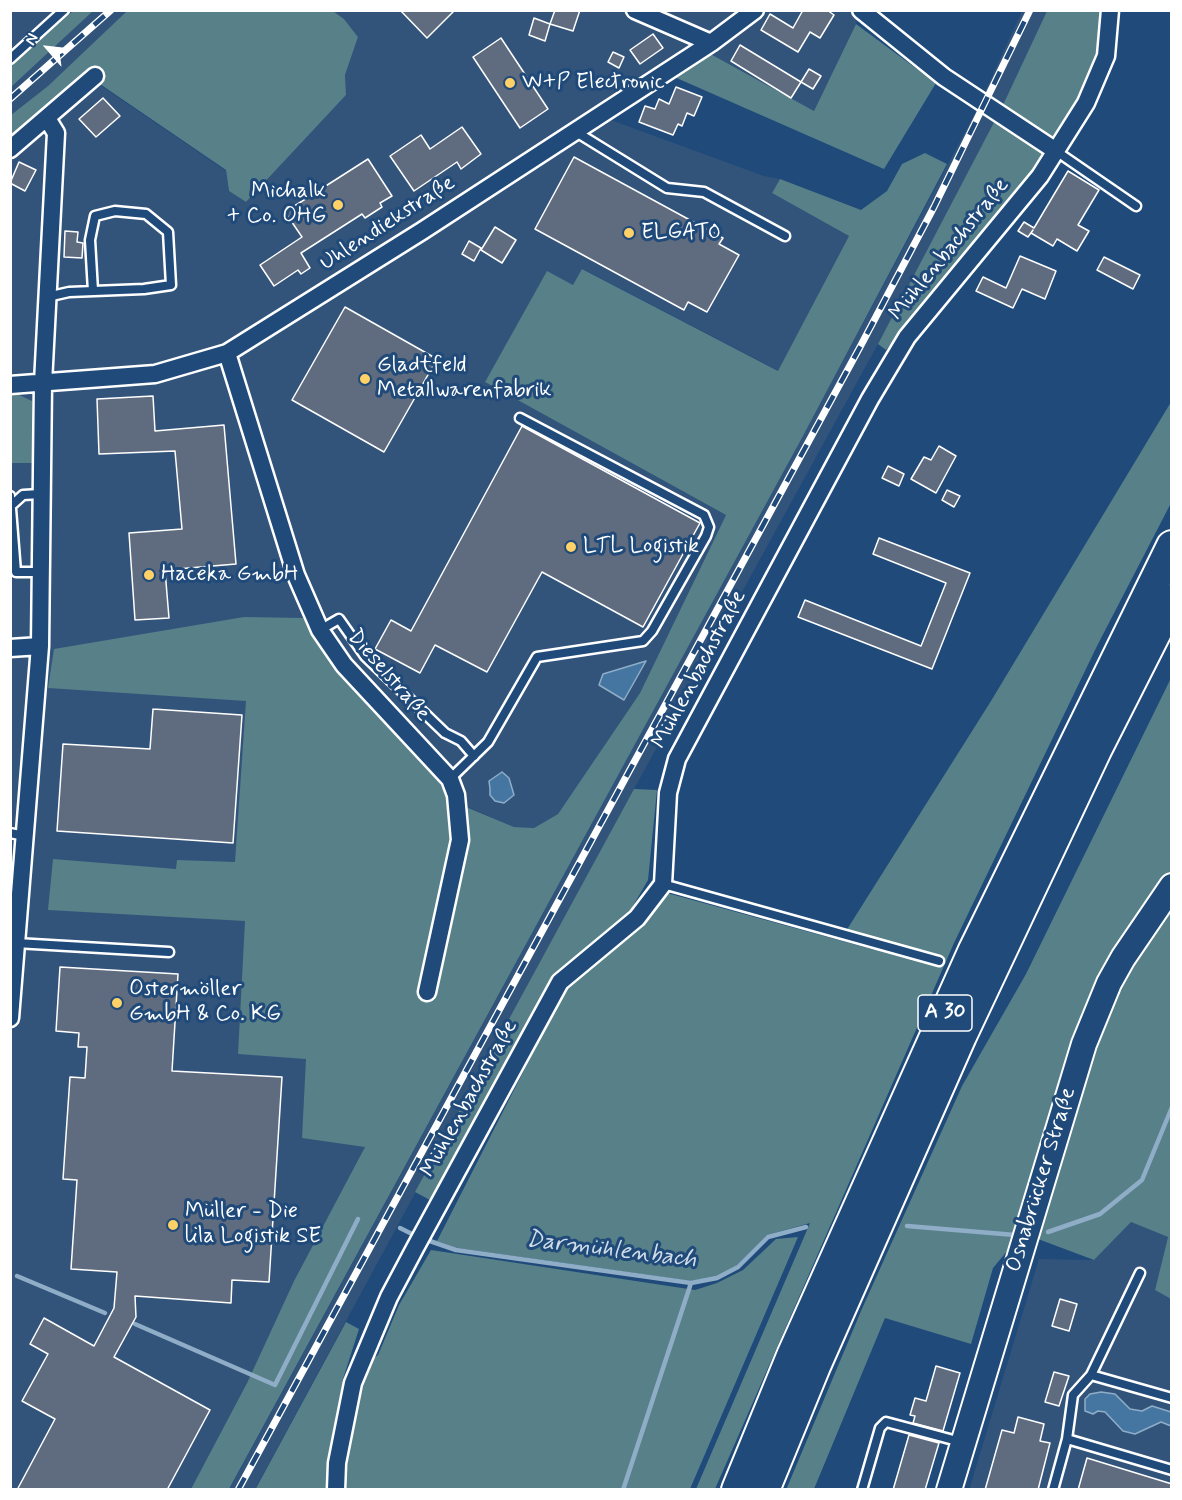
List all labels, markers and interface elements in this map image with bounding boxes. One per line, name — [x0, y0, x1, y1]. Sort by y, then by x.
north arrow — [18, 18, 78, 78]
text: N — [20, 30, 43, 49]
place label: W+P Electronic — [522, 70, 665, 96]
marker: W+P Electronic — [503, 76, 517, 90]
street label: Uhlendiekstraße — [316, 171, 460, 277]
street label: Mühlenbachstraße — [884, 173, 1016, 327]
place label: Michalk + Co. OHG — [226, 179, 326, 230]
marker: Michalk + Co. OHG — [331, 198, 345, 212]
place label: ELGATO — [641, 220, 721, 246]
marker: ELGATO — [622, 226, 636, 240]
place label: Gladtfeld Metallwarenfabrik — [377, 353, 552, 404]
marker: Gladtfeld Metallwarenfabrik — [358, 372, 372, 386]
place label: LTL Logistik — [583, 534, 699, 560]
marker: LTL Logistik — [564, 540, 578, 554]
place label: Haceka GmbH — [161, 562, 298, 588]
marker: Haceka GmbH — [142, 568, 156, 582]
street label: Mühlenbachstraße — [647, 586, 753, 754]
street label: Dieselstraße — [341, 625, 435, 727]
place label: Ostermöller GmbH & Co. KG — [129, 977, 281, 1028]
road number: A 30 — [918, 995, 972, 1031]
marker: Ostermöller GmbH & Co. KG — [110, 996, 124, 1010]
street label: Mühlenbachstraße — [416, 1016, 524, 1182]
street label: Osnabrücker Straße — [1001, 1084, 1083, 1276]
place label: Müller - Die lila Logistik SE — [185, 1199, 321, 1250]
marker: Müller - Die lila Logistik SE — [166, 1218, 180, 1232]
water label: Darmühlenbach — [524, 1226, 698, 1276]

